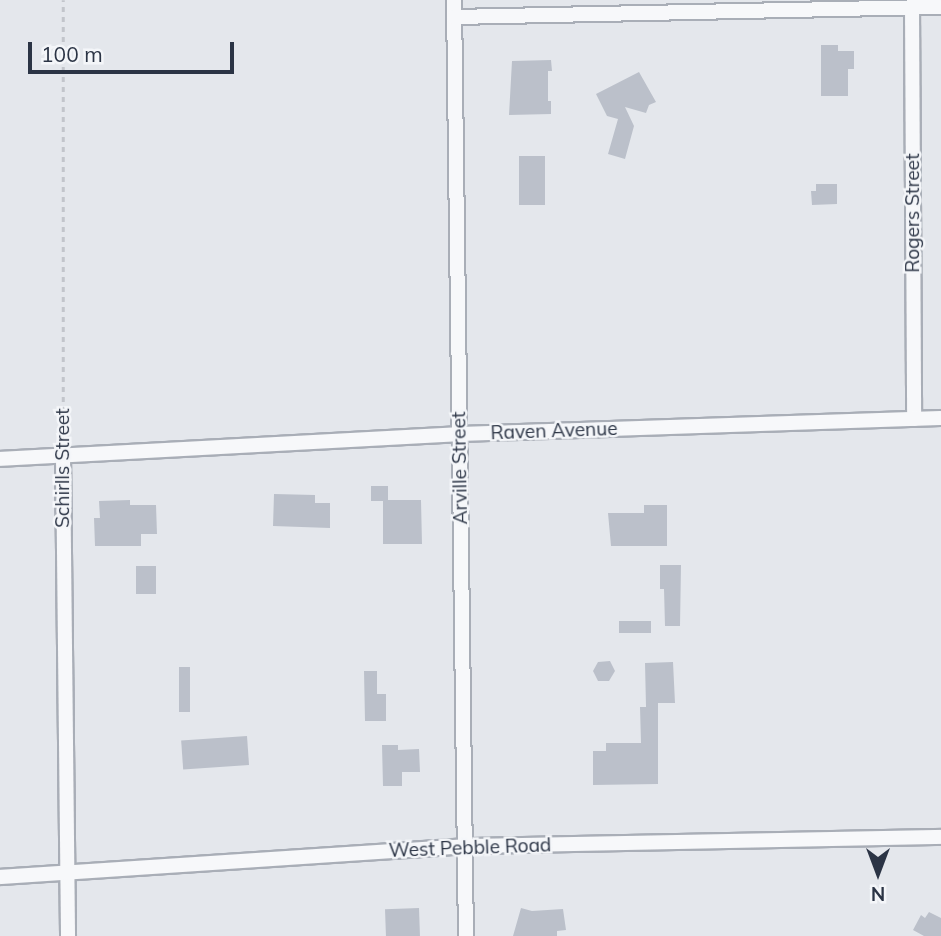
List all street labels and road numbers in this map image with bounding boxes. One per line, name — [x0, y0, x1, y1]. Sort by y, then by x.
street label: Rogers Street — [902, 153, 924, 273]
street label: Schirlls Street — [52, 408, 74, 528]
street label: Arville Street — [448, 411, 472, 525]
street label: Raven Avenue — [490, 417, 618, 445]
street label: West Pebble Road — [388, 834, 552, 862]

